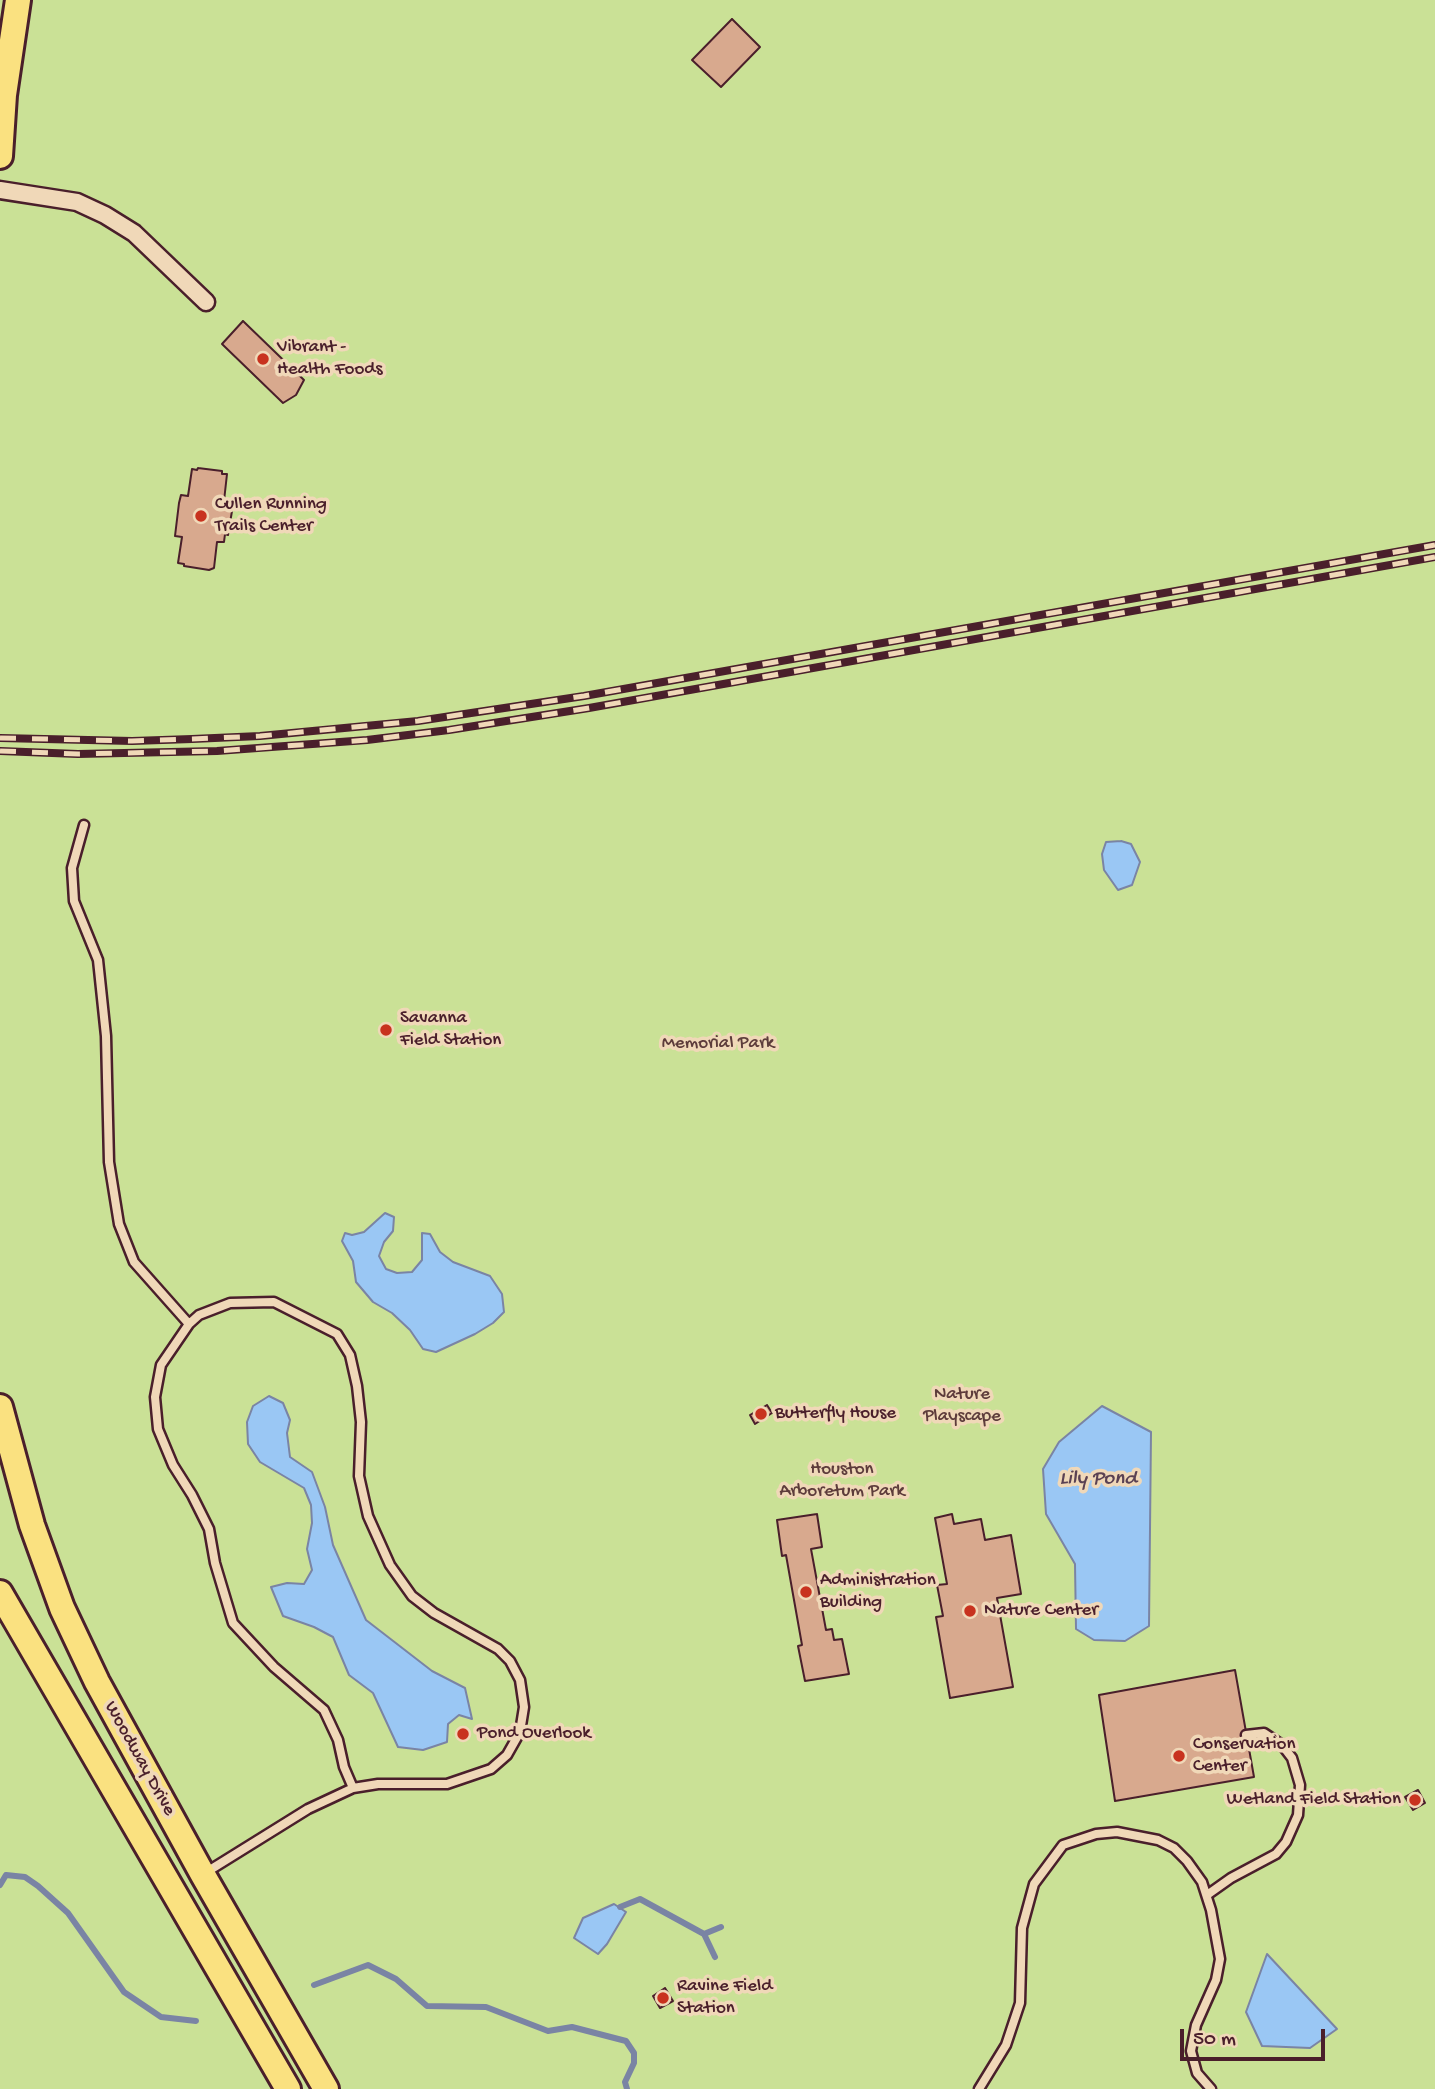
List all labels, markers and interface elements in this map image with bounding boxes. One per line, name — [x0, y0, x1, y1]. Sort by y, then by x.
place label: Vibrant - Health Foods — [277, 337, 382, 381]
marker: Vibrant - Health Foods — [255, 351, 271, 367]
place label: Cullen Running Trails Center — [215, 494, 327, 538]
marker: Cullen Running Trails Center — [193, 508, 209, 524]
place label: Savanna Field Station — [400, 1008, 501, 1052]
marker: Savanna Field Station — [378, 1022, 394, 1038]
park label: Memorial Park — [662, 1033, 774, 1055]
park label: Nature Playscape — [923, 1384, 1001, 1428]
place label: Butterfly House — [775, 1403, 896, 1425]
marker: Butterfly House — [753, 1406, 769, 1422]
park label: Houston Arboretum Park — [779, 1459, 905, 1503]
water label: Lily Pond — [1060, 1467, 1136, 1493]
place label: Administration Building — [820, 1570, 936, 1614]
marker: Administration Building — [798, 1584, 814, 1600]
place label: Nature Center — [984, 1600, 1098, 1622]
marker: Nature Center — [962, 1603, 978, 1619]
street label: Woodway Drive — [98, 1698, 180, 1820]
place label: Pond Overlook — [477, 1723, 591, 1745]
marker: Pond Overlook — [455, 1726, 471, 1742]
place label: Conservation Center — [1193, 1734, 1295, 1778]
marker: Conservation Center — [1171, 1748, 1187, 1764]
place label: Wetland Field Station — [1227, 1789, 1401, 1811]
marker: Wetland Field Station — [1407, 1792, 1423, 1808]
place label: Ravine Field Station — [677, 1976, 772, 2020]
marker: Ravine Field Station — [655, 1990, 671, 2006]
scale bar — [1183, 2016, 1328, 2060]
text: 50 m — [1193, 2028, 1236, 2053]

